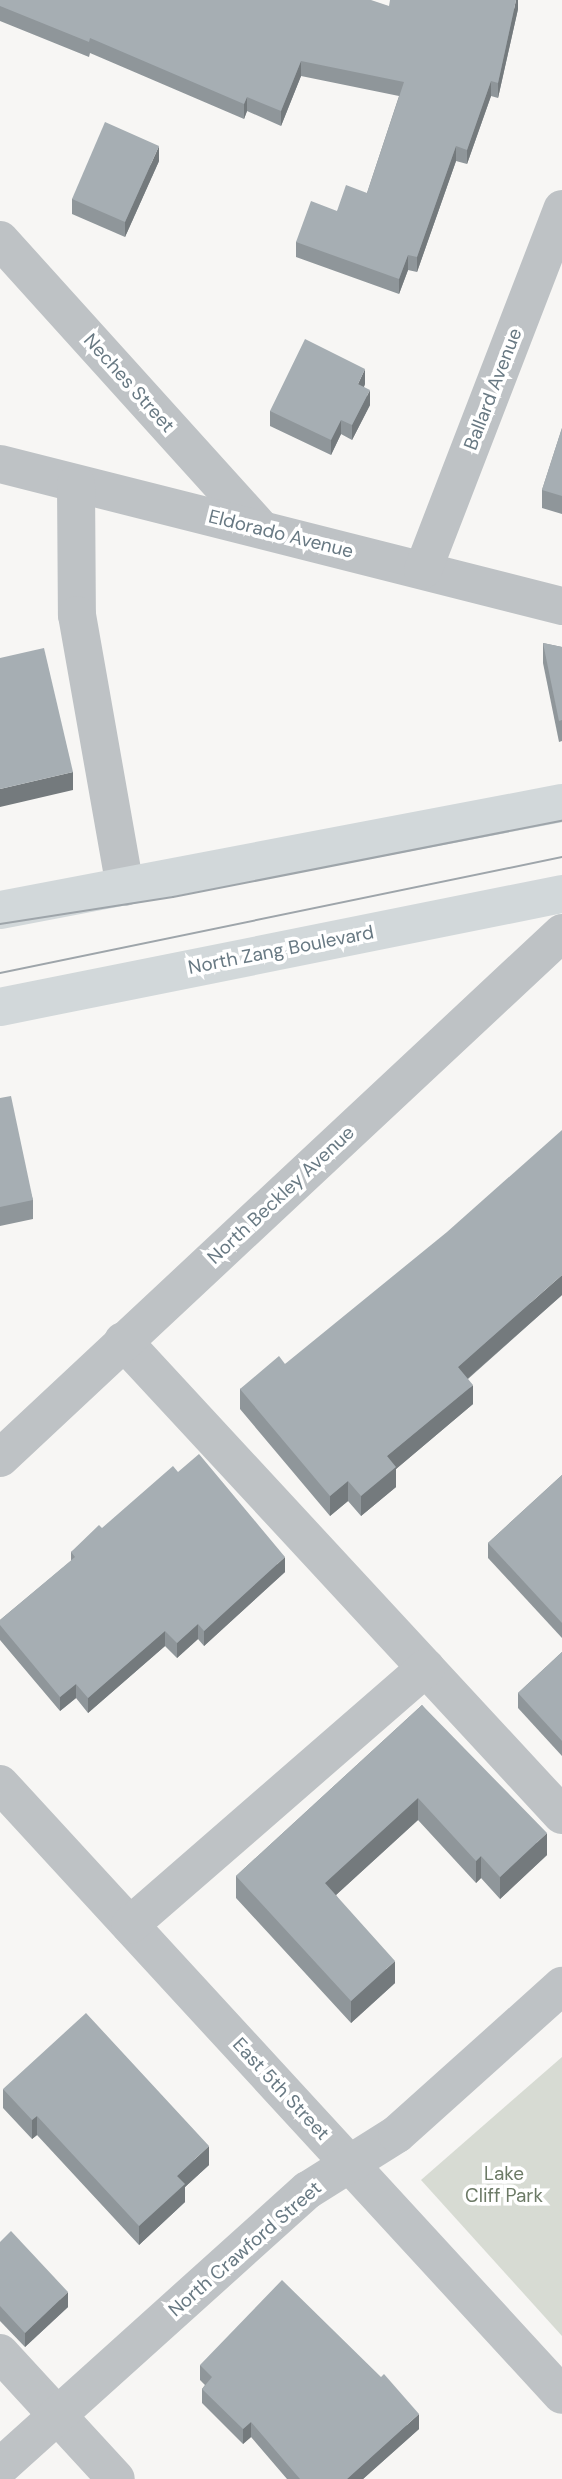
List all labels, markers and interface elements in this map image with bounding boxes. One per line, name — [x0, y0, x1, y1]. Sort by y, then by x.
street label: Ballard Avenue — [459, 325, 527, 453]
street label: Neches Street — [79, 329, 179, 437]
street label: Eldorado Avenue — [206, 505, 356, 563]
street label: North Zang Boulevard — [186, 921, 376, 979]
street label: North Beckley Avenue — [203, 1121, 359, 1269]
street label: East 5th Street — [228, 2033, 334, 2145]
park label: Lake Cliff Park — [465, 2163, 543, 2207]
street label: North Crawford Street — [164, 2176, 326, 2322]

